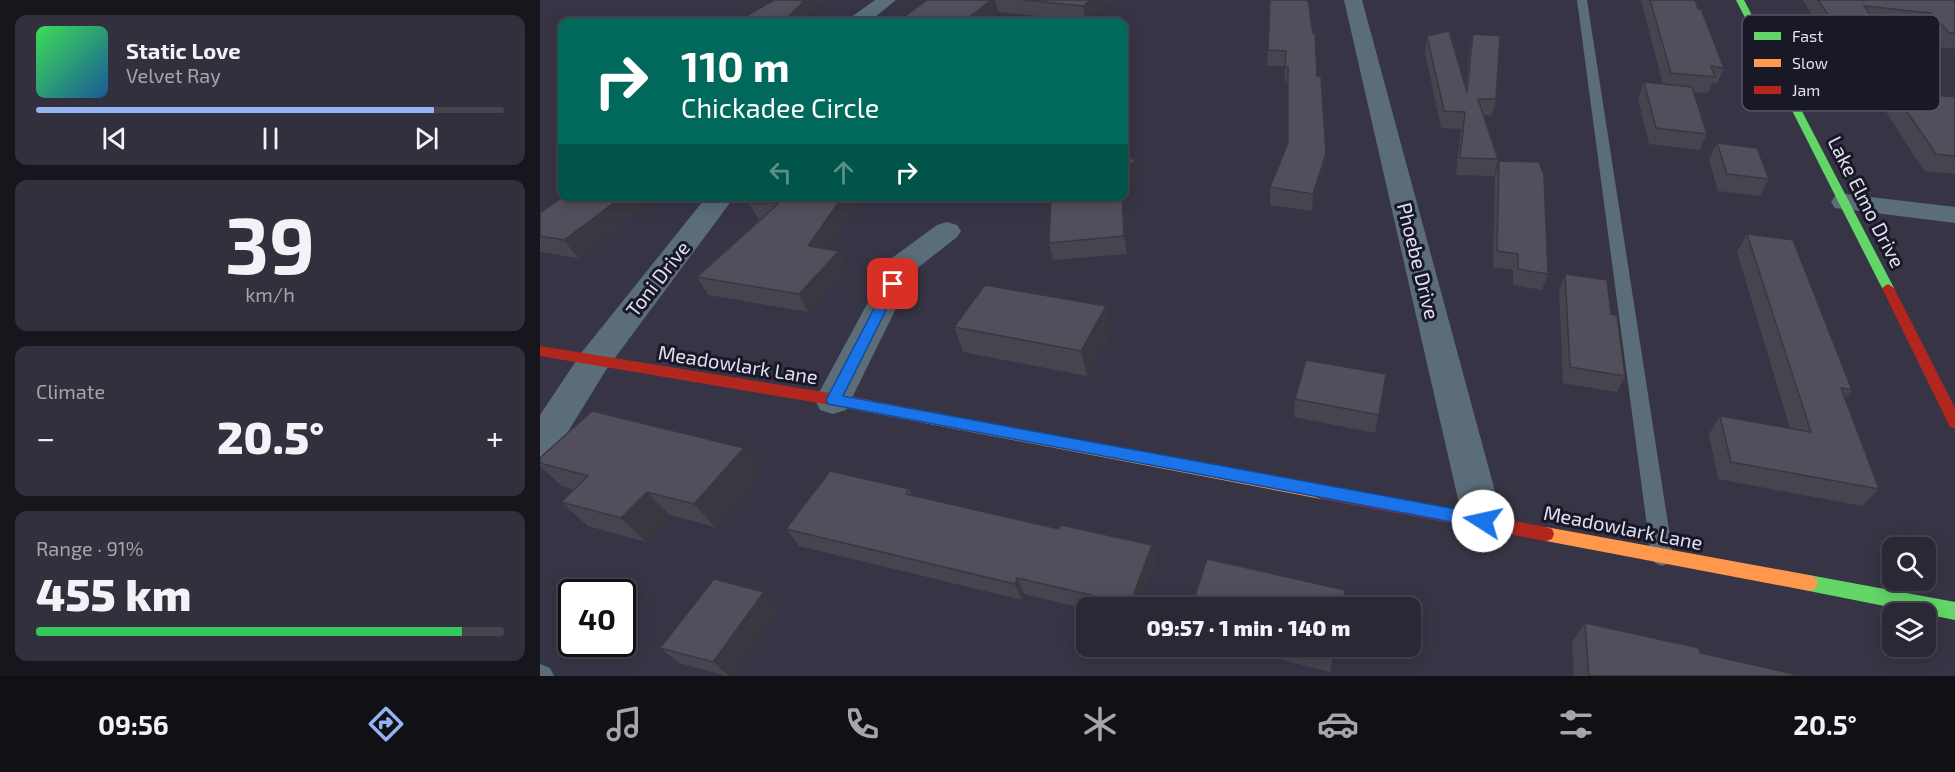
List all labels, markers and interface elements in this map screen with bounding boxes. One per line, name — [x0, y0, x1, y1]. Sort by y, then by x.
legend — [1742, 15, 1940, 111]
text: Fast — [1792, 26, 1823, 45]
text: Static Love — [126, 37, 241, 63]
text: 110 m — [681, 40, 790, 90]
icon: right — [582, 42, 660, 120]
text: Slow — [1792, 53, 1828, 72]
text: Velvet Ray — [126, 63, 221, 87]
text: Jam — [1792, 80, 1820, 99]
text: Chickadee Circle — [681, 91, 879, 123]
icon: previous — [98, 122, 131, 155]
icon: pause — [254, 122, 287, 155]
icon: next — [410, 122, 443, 155]
street label: Lake Elmo Drive — [1823, 132, 1910, 271]
icon: left — [764, 156, 797, 189]
icon: ahead — [827, 156, 860, 189]
icon: right — [890, 156, 923, 189]
text: 39 — [225, 196, 315, 290]
street label: Phoebe Drive — [1393, 200, 1445, 322]
street label: Toni Drive — [620, 236, 694, 321]
pin — [867, 258, 918, 309]
icon: arrive — [876, 267, 909, 300]
text: km/h — [245, 282, 295, 306]
street label: Meadowlark Lane — [657, 340, 820, 388]
text: Climate — [36, 379, 105, 403]
text: 20.5° — [217, 409, 324, 463]
text: − — [36, 417, 55, 457]
text: + — [486, 417, 504, 457]
position arrow — [1451, 489, 1515, 553]
street label: Meadowlark Lane — [1542, 500, 1705, 554]
text: Range · 91% — [36, 536, 144, 560]
map controls — [1882, 537, 1936, 657]
button: search — [1882, 537, 1936, 591]
text: 455 km — [36, 566, 191, 620]
speed limit sign: 40 — [558, 579, 636, 657]
button: layers — [1882, 603, 1936, 657]
text: 09:57 · 1 min · 140 m — [1147, 614, 1350, 640]
icon: directions — [365, 703, 407, 745]
icon: music — [603, 703, 645, 745]
icon: phone — [841, 703, 883, 745]
icon: climate — [1079, 703, 1121, 745]
icon: car — [1317, 703, 1359, 745]
icon: filters — [1555, 703, 1597, 745]
text: 09:56 — [98, 708, 169, 740]
text: 20.5° — [1793, 708, 1857, 740]

